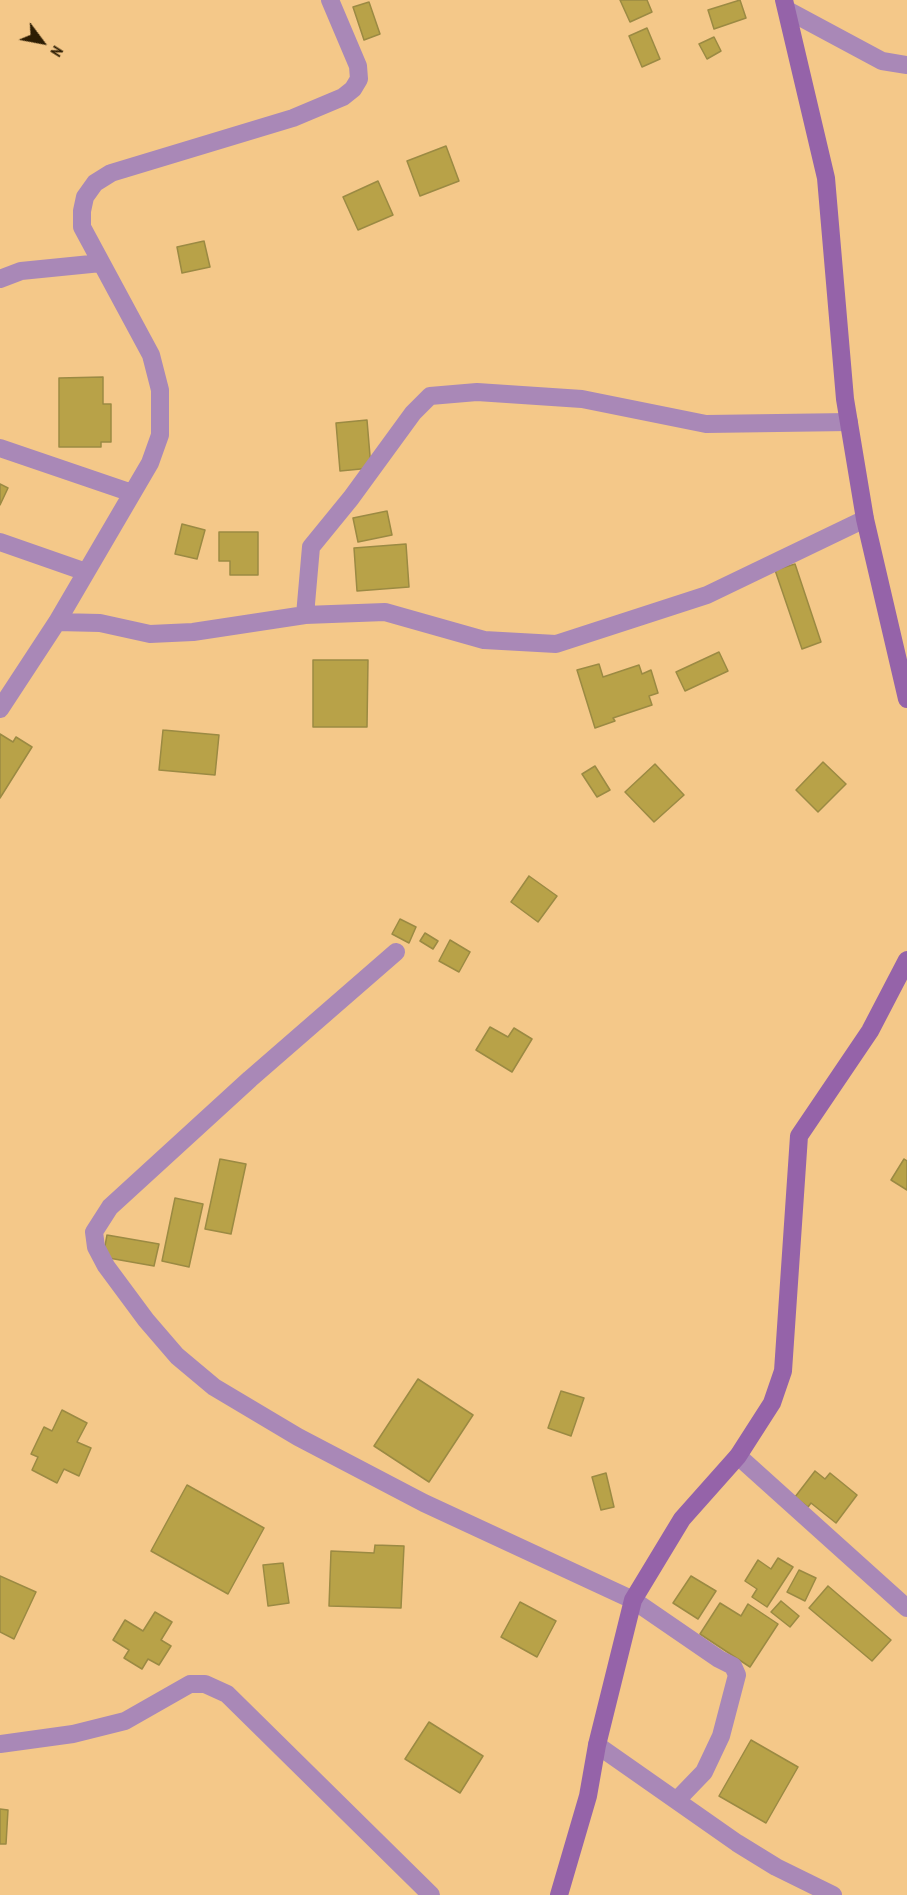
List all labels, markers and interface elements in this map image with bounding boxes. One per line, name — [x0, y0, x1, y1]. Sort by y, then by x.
north arrow — [12, 12, 72, 72]
text: N — [46, 43, 68, 60]

